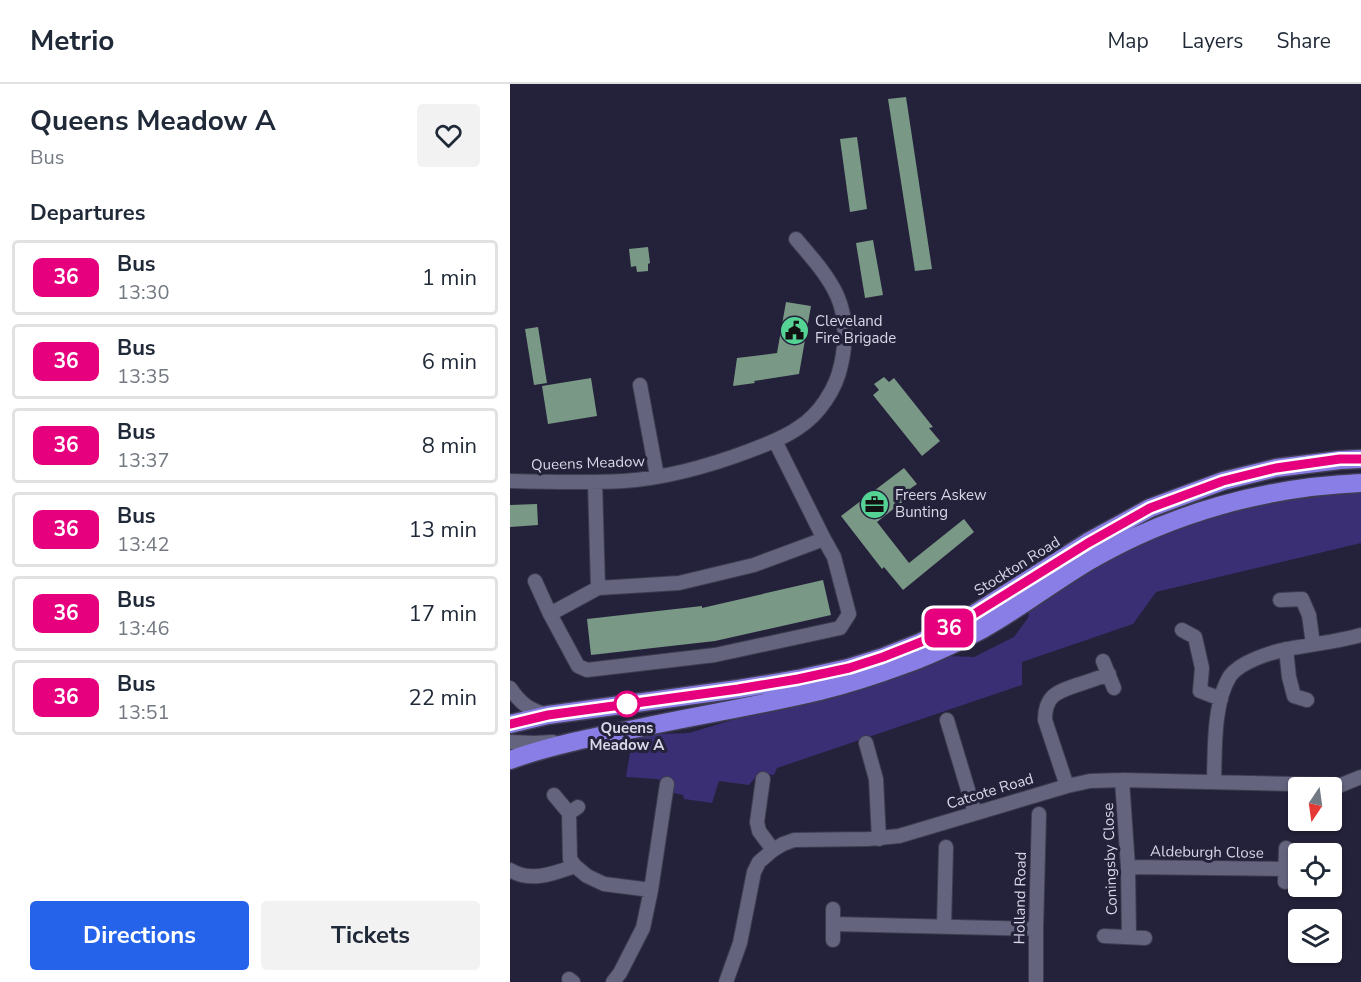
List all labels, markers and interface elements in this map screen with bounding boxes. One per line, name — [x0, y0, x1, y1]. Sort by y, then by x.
text: Metrio — [30, 22, 114, 60]
text: Map — [1107, 27, 1149, 55]
text: Layers — [1182, 27, 1243, 55]
text: Share — [1276, 27, 1331, 55]
text: Queens Meadow A — [30, 102, 276, 140]
button: heart — [417, 104, 480, 167]
text: Bus — [30, 144, 64, 171]
text: Departures — [30, 198, 145, 228]
text: Bus — [117, 249, 156, 279]
text: 36 — [53, 263, 79, 291]
text: 1 min — [422, 263, 477, 293]
text: 13:30 — [117, 279, 170, 306]
place label: Cleveland Fire Brigade — [815, 311, 896, 348]
public building icon: Cleveland Fire Brigade — [778, 314, 810, 346]
text: Bus — [117, 333, 156, 363]
text: 36 — [53, 347, 79, 375]
text: 6 min — [422, 347, 477, 377]
text: 13:35 — [117, 363, 170, 390]
text: Bus — [117, 417, 156, 447]
text: 36 — [53, 431, 79, 459]
text: 8 min — [422, 431, 477, 461]
text: 13:37 — [117, 447, 170, 474]
street label: Queens Meadow — [531, 451, 646, 475]
place label: Freers Askew Bunting — [895, 485, 987, 522]
office icon: Freers Askew Bunting — [858, 488, 890, 520]
text: Bus — [117, 501, 156, 531]
text: 36 — [53, 515, 79, 543]
text: 13 min — [409, 515, 477, 545]
text: 13:42 — [117, 531, 170, 558]
street label: Stockton Road — [970, 532, 1064, 600]
text: Bus — [117, 585, 156, 615]
text: 36 — [53, 599, 79, 627]
text: 17 min — [409, 599, 477, 629]
line badge: 36 — [922, 608, 976, 648]
text: 36 — [936, 614, 962, 642]
text: 13:46 — [117, 615, 170, 642]
text: Bus — [117, 669, 156, 699]
text: 36 — [53, 683, 79, 711]
text: 22 min — [409, 683, 477, 713]
marker: Queens Meadow A — [614, 691, 640, 717]
text: 13:51 — [117, 699, 170, 726]
place label: Queens Meadow A — [590, 718, 665, 755]
street label: Catcote Road — [944, 768, 1036, 814]
north arrow — [1288, 777, 1342, 831]
map controls — [1288, 777, 1342, 963]
street label: Coningsby Close — [1098, 802, 1122, 916]
street label: Aldeburgh Close — [1150, 841, 1264, 863]
button: locate — [1288, 843, 1342, 897]
street label: Holland Road — [1009, 852, 1031, 944]
button: Directions — [30, 901, 249, 970]
button: Tickets — [261, 901, 480, 970]
button: layers — [1288, 909, 1342, 963]

